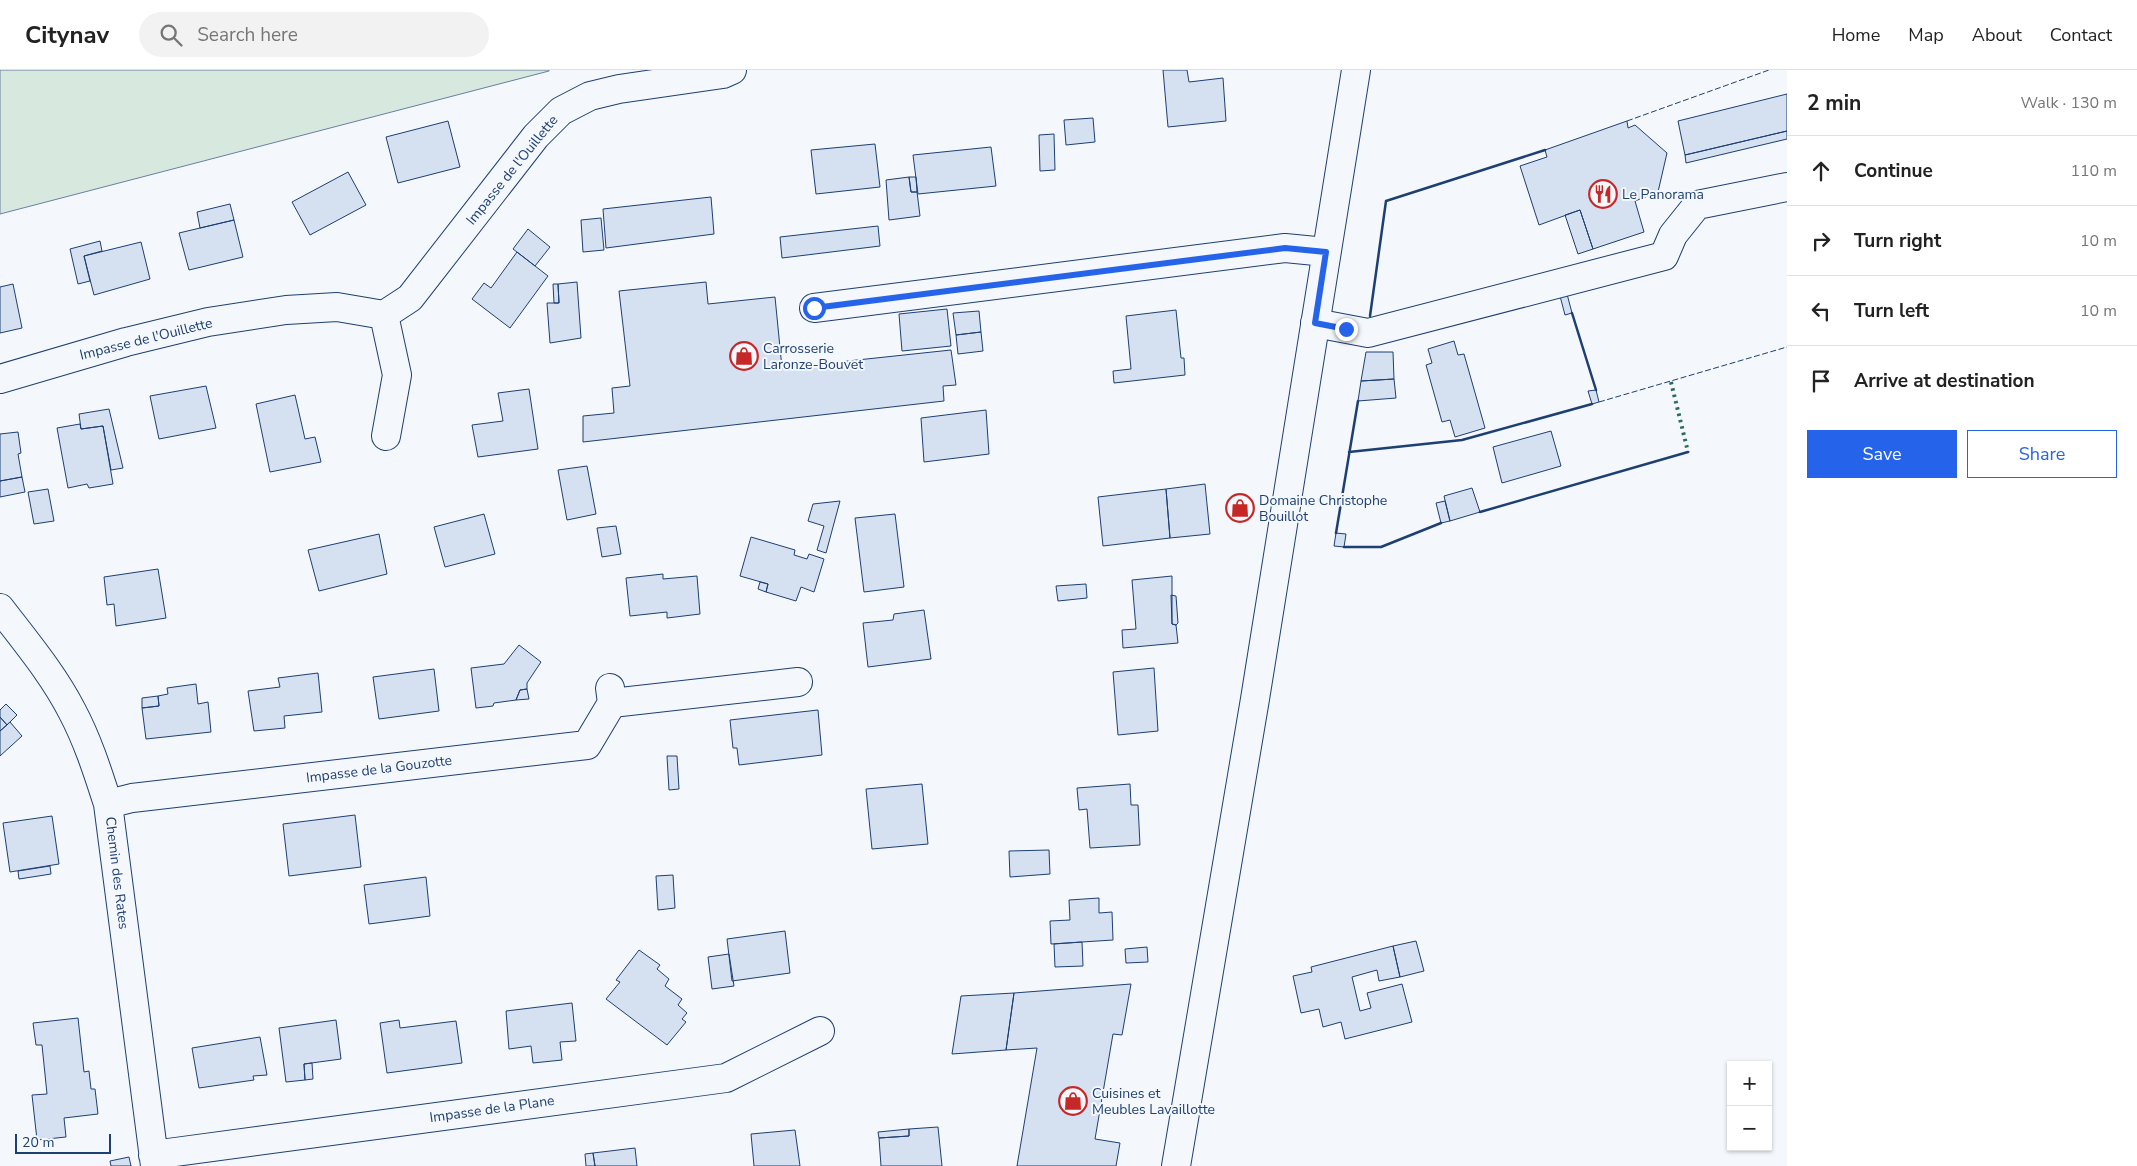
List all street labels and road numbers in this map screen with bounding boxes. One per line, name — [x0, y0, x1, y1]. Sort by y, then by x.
street label: Impasse de l'Ouillette — [462, 111, 562, 229]
street label: Impasse de l'Ouillette — [78, 313, 214, 365]
street label: Impasse de la Gouzotte — [305, 751, 453, 787]
street label: Chemin des Rates — [101, 816, 133, 931]
street label: Impasse de la Plane — [428, 1091, 556, 1127]

